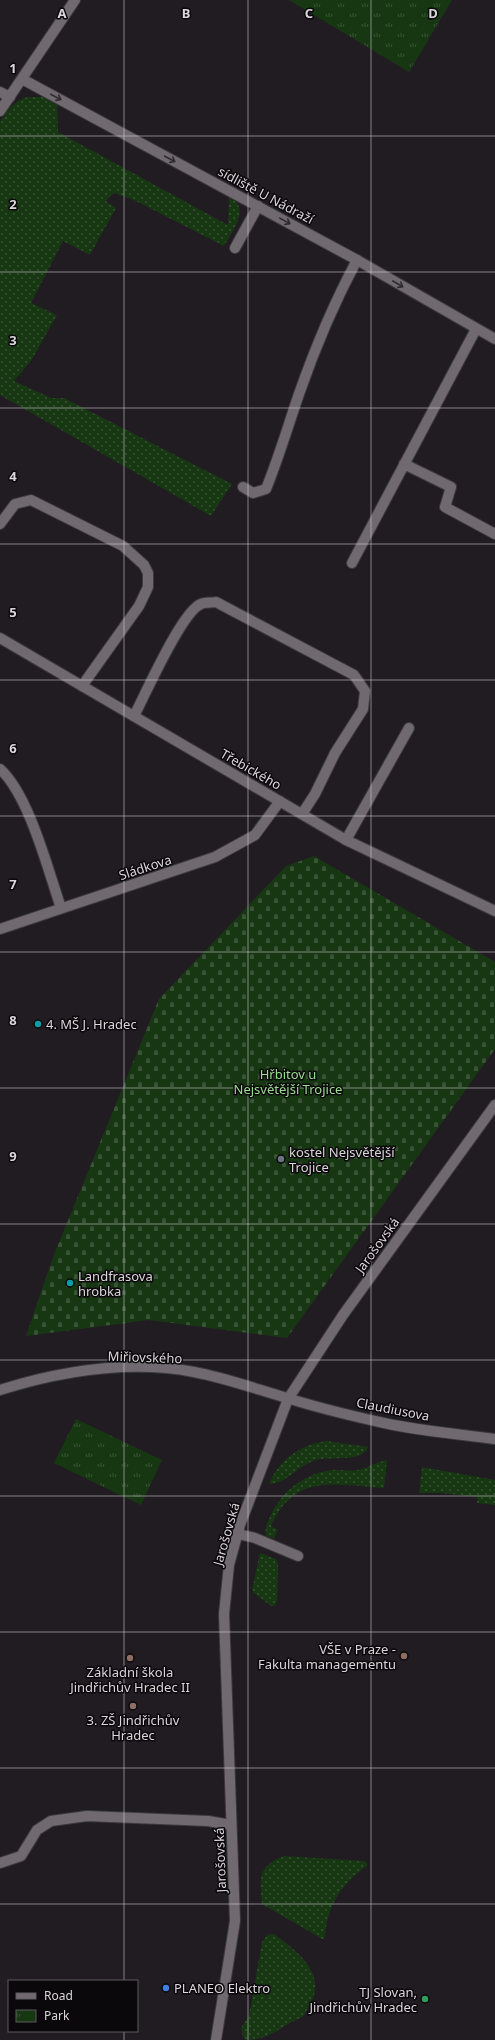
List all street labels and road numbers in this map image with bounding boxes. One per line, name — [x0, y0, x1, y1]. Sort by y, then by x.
street label: sídliště U Nádraží — [215, 162, 318, 228]
street label: Třebického — [217, 744, 285, 794]
street label: Sládkova — [116, 850, 174, 884]
street label: Jarošovská — [350, 1214, 403, 1278]
street label: Miřiovského — [107, 1347, 183, 1367]
street label: Claudiusova — [355, 1393, 431, 1425]
street label: Jarošovská — [208, 1500, 244, 1570]
street label: Jarošovská — [210, 1827, 230, 1895]

